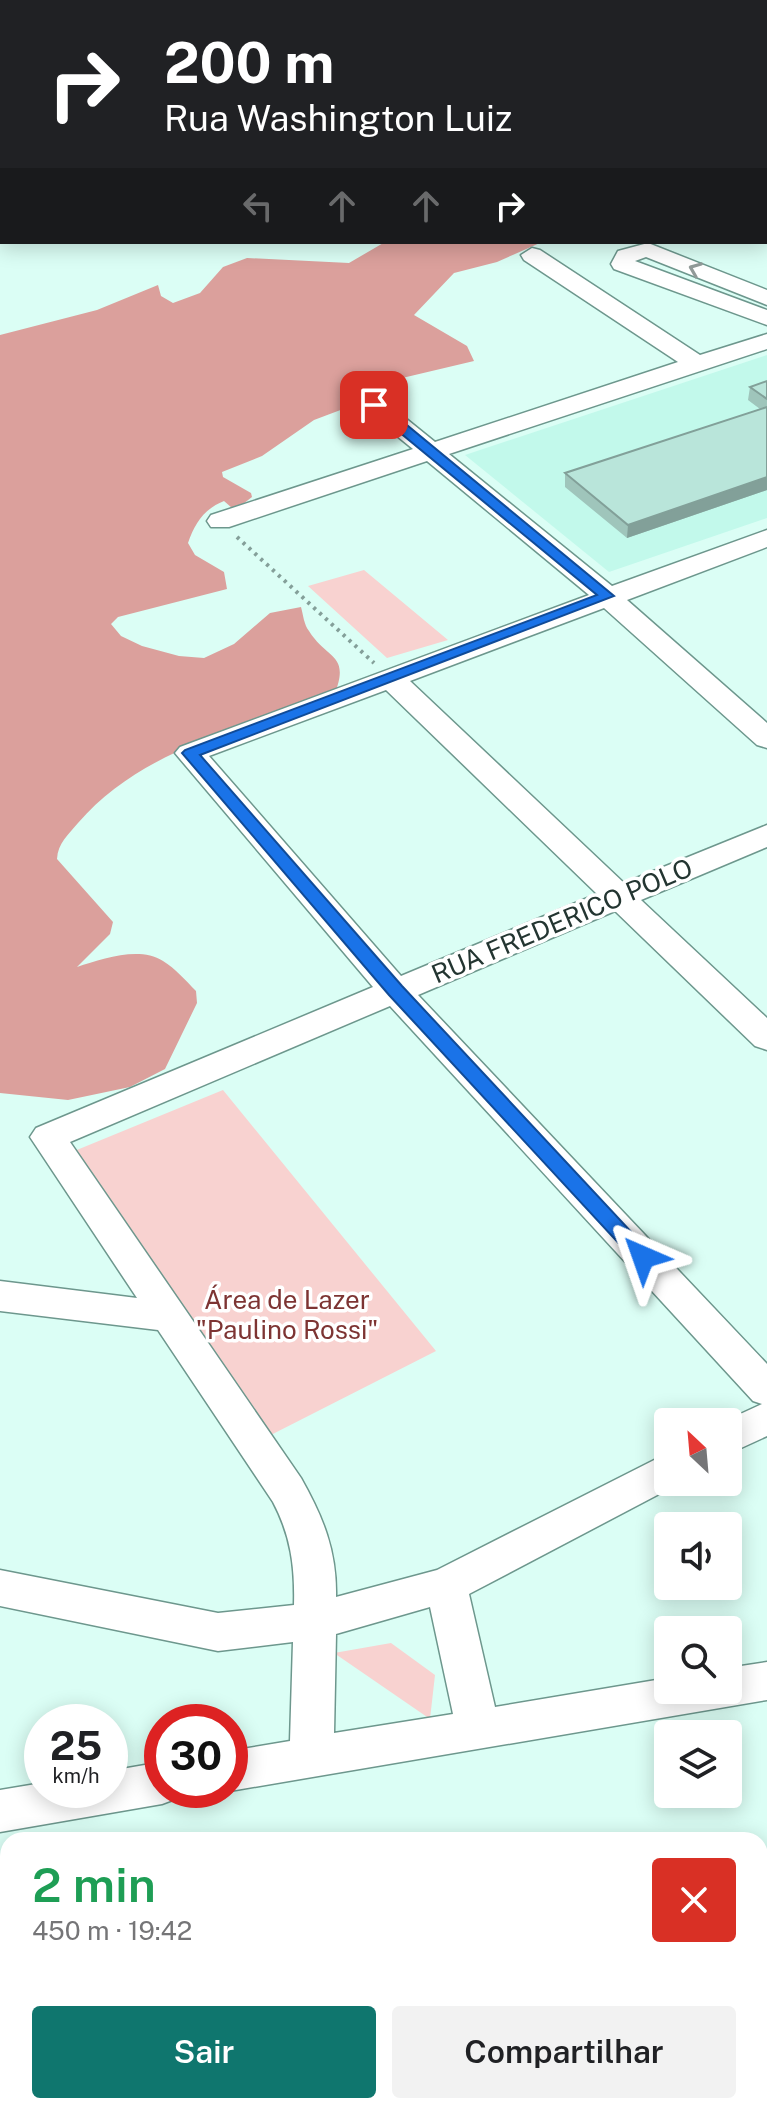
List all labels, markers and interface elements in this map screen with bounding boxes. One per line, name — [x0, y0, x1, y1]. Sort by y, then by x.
text: 200 m — [164, 30, 334, 96]
icon: right — [32, 32, 136, 136]
text: Rua Washington Luiz — [164, 97, 512, 139]
icon: left — [236, 184, 280, 228]
icon: ahead — [320, 184, 364, 228]
icon: ahead — [404, 184, 448, 228]
icon: right — [488, 184, 532, 228]
one-way arrow — [689, 262, 703, 279]
pin — [340, 371, 408, 439]
icon: arrive — [352, 383, 396, 427]
street label: RUA FREDERICO POLO — [427, 851, 697, 990]
position arrow — [601, 1215, 685, 1299]
park label: Área de Lazer "Paulino Rossi" — [196, 1284, 378, 1345]
north arrow — [654, 1408, 742, 1496]
map controls — [654, 1408, 742, 1808]
button: sound — [654, 1512, 742, 1600]
button: search — [654, 1616, 742, 1704]
speed limit sign: 30 — [144, 1704, 248, 1808]
button: layers — [654, 1720, 742, 1808]
text: 25 — [50, 1722, 102, 1769]
text: km/h — [52, 1764, 100, 1788]
text: 2 min — [32, 1856, 156, 1913]
button: close — [652, 1858, 736, 1942]
text: 450 m · 19:42 — [32, 1915, 192, 1946]
button: Sair — [32, 2006, 376, 2098]
button: Compartilhar — [392, 2006, 736, 2098]

